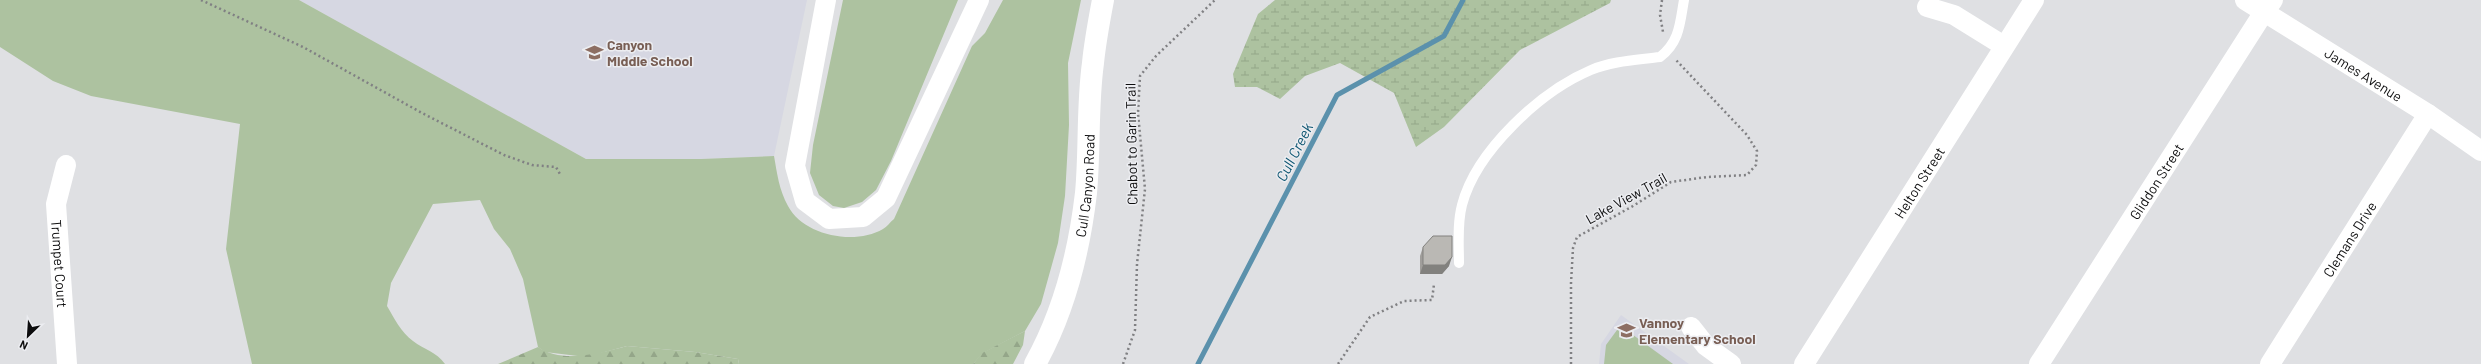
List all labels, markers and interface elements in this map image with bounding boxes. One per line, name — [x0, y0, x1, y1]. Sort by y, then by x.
place label: Canyon Middle School — [607, 36, 693, 69]
school or university icon: Canyon Middle School — [584, 42, 604, 62]
street label: James Avenue — [2322, 44, 2406, 105]
street label: Chabot to Garin Trail — [1121, 83, 1141, 205]
water label: Cull Creek — [1272, 119, 1317, 184]
street label: Cull Canyon Road — [1071, 134, 1097, 238]
street label: Gliddon Street — [2125, 140, 2186, 222]
street label: Helton Street — [1890, 143, 1948, 221]
street label: Lake View Trail — [1582, 169, 1670, 227]
street label: Clemans Drive — [2319, 198, 2379, 280]
street label: Trumpet Court — [49, 219, 72, 308]
place label: Vannoy Elementary School — [1639, 314, 1756, 347]
north arrow — [8, 316, 48, 356]
school or university icon: Vannoy Elementary School — [1616, 320, 1636, 340]
text: N — [17, 338, 30, 353]

